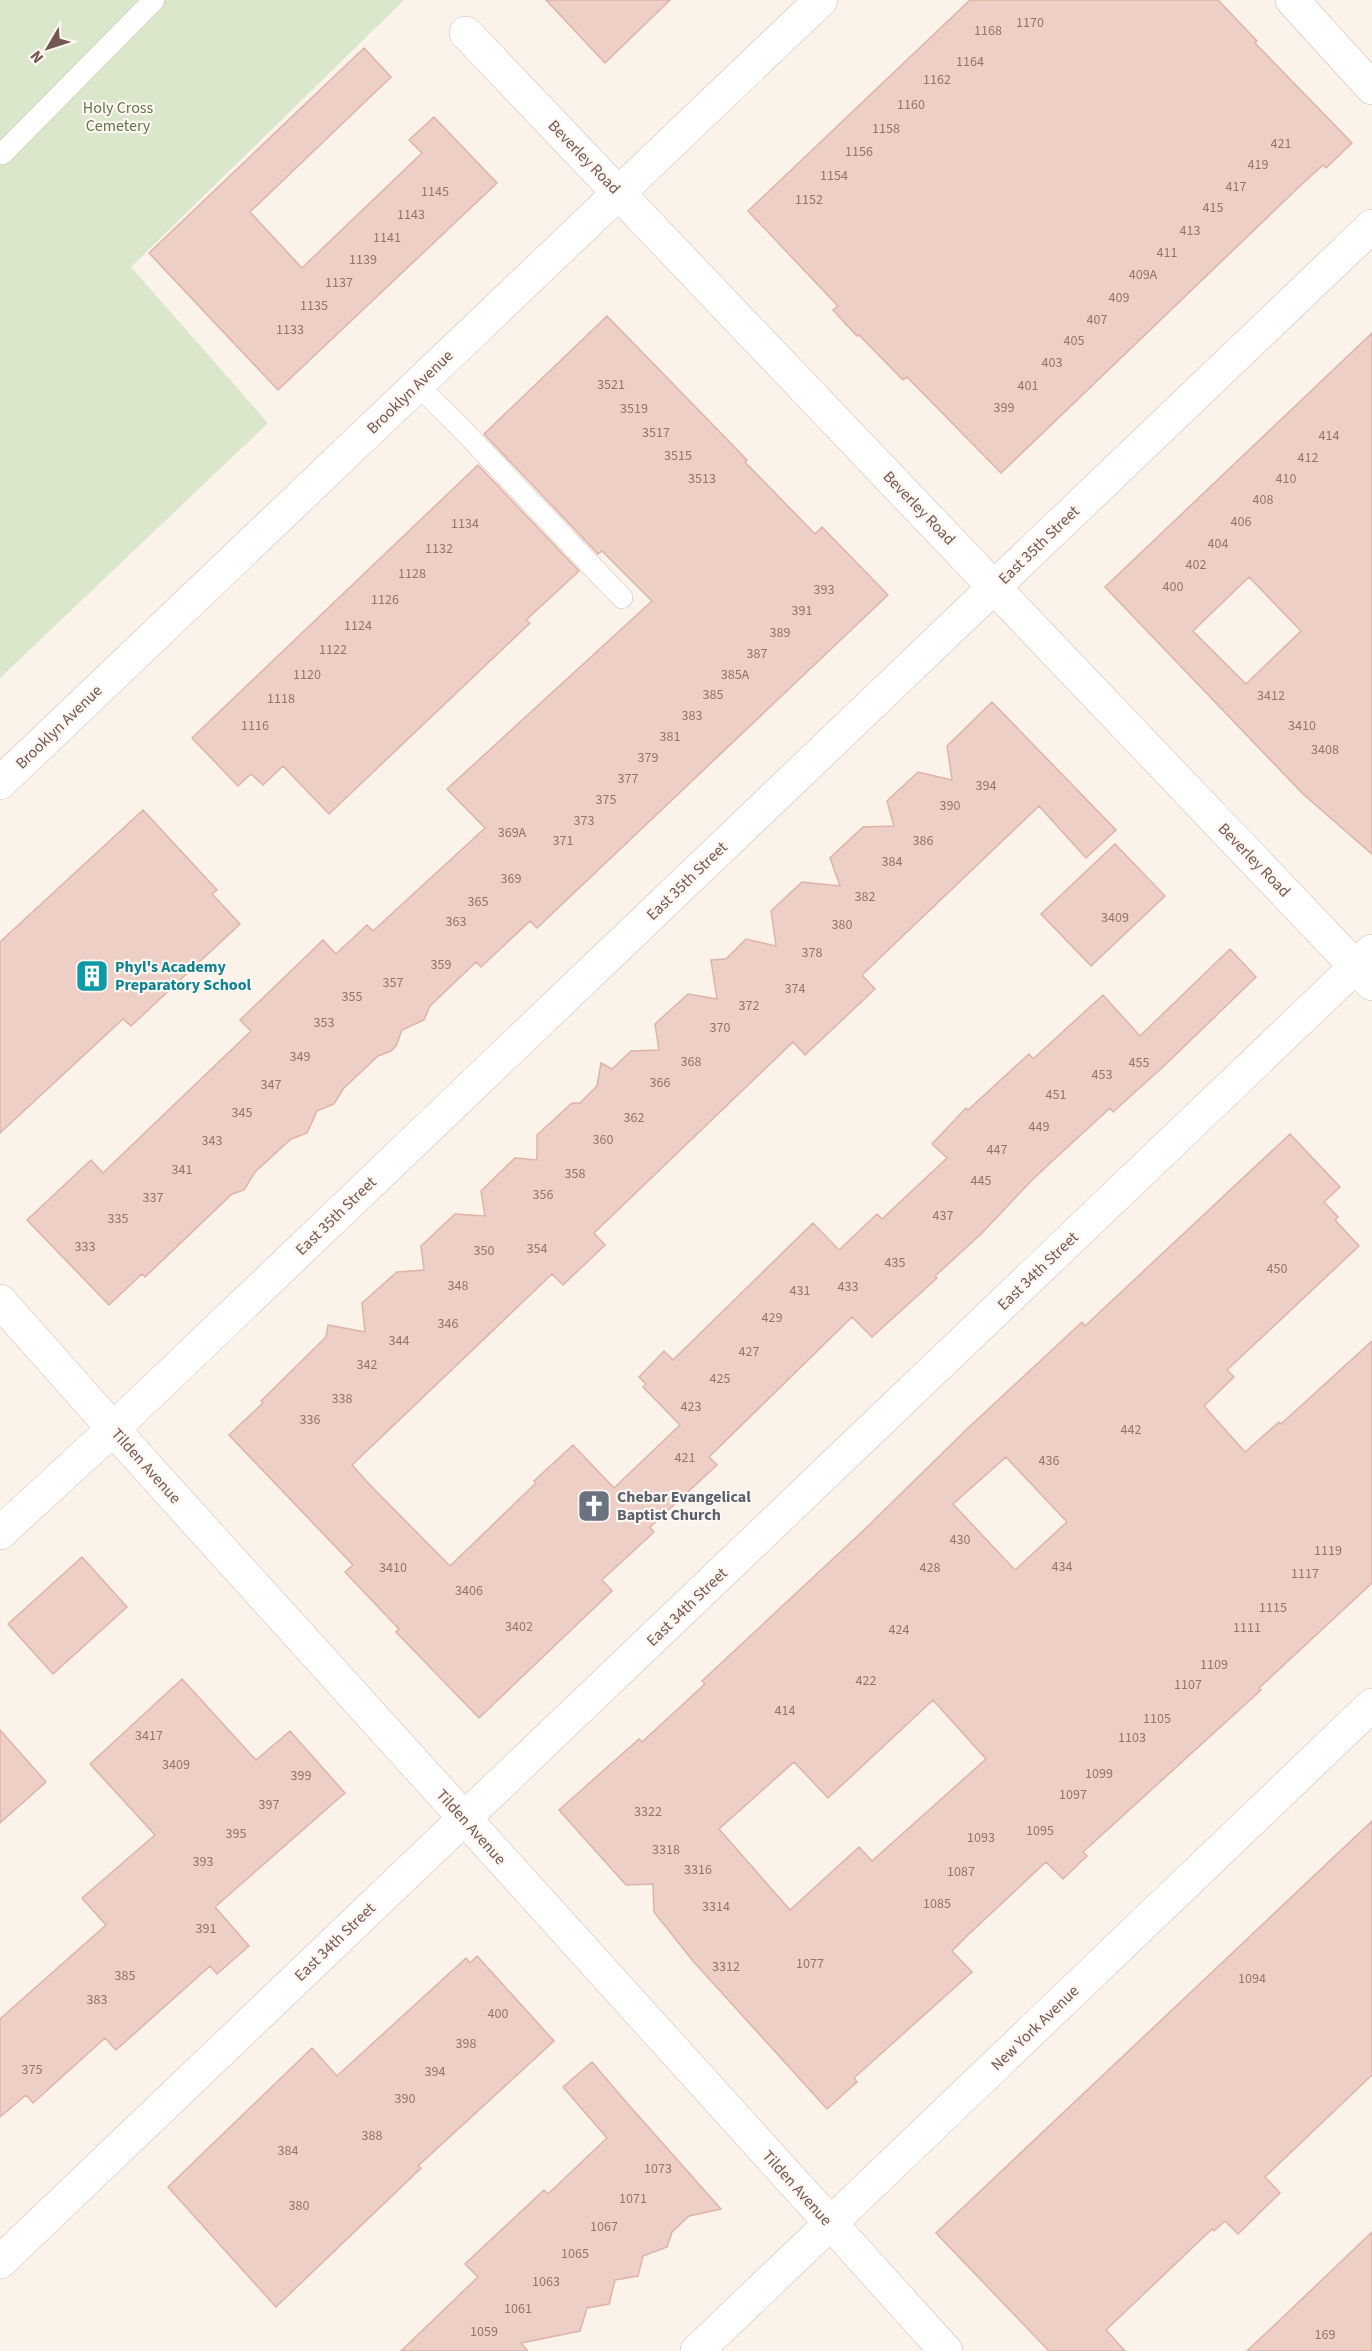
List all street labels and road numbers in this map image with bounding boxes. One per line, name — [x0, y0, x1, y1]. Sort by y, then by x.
street label: Beverley Road — [543, 115, 625, 199]
street label: Brooklyn Avenue — [362, 345, 458, 439]
street label: Beverley Road — [878, 466, 960, 550]
street label: East 35th Street — [994, 500, 1085, 589]
street label: Brooklyn Avenue — [11, 680, 107, 774]
street label: Beverley Road — [1213, 818, 1295, 902]
street label: East 35th Street — [642, 836, 733, 925]
street label: East 35th Street — [291, 1171, 382, 1260]
street label: East 34th Street — [993, 1226, 1084, 1315]
street label: Tilden Avenue — [106, 1423, 186, 1509]
street label: East 34th Street — [642, 1562, 733, 1651]
street label: Tilden Avenue — [431, 1784, 511, 1870]
street label: East 34th Street — [290, 1897, 381, 1986]
street label: New York Avenue — [986, 1980, 1084, 2076]
street label: Tilden Avenue — [757, 2145, 837, 2231]

